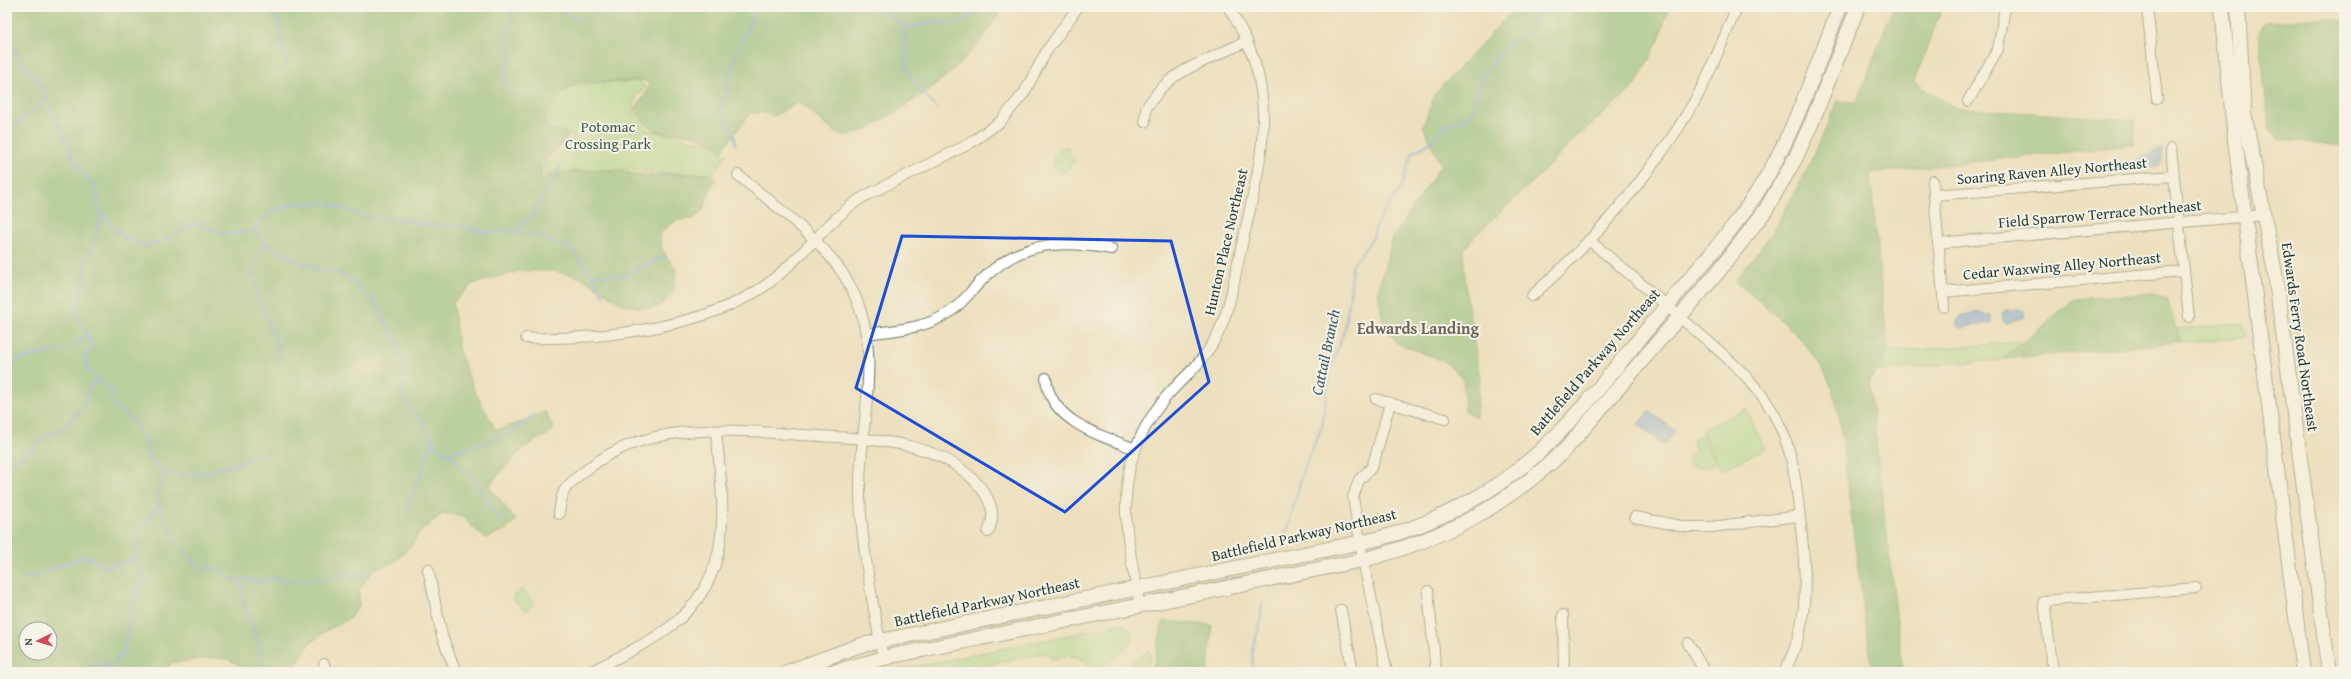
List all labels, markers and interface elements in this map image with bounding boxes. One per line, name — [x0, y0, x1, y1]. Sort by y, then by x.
park label: Potomac Crossing Park — [565, 116, 651, 154]
street label: Soaring Raven Alley Northeast — [1956, 152, 2149, 189]
street label: Hunton Place Northeast — [1198, 166, 1253, 317]
street label: Field Sparrow Terrace Northeast — [1997, 194, 2203, 233]
street label: Edwards Ferry Road Northeast — [2277, 241, 2324, 434]
street label: Cedar Waxwing Alley Northeast — [1962, 246, 2163, 285]
street label: Battlefield Parkway Northeast — [1525, 283, 1665, 440]
water label: Cattail Branch — [1304, 307, 1346, 397]
district label: Edwards Landing — [1357, 316, 1480, 340]
street label: Battlefield Parkway Northeast — [1209, 503, 1399, 566]
street label: Battlefield Parkway Northeast — [892, 571, 1082, 631]
north arrow — [18, 621, 58, 661]
text: N — [20, 637, 36, 646]

